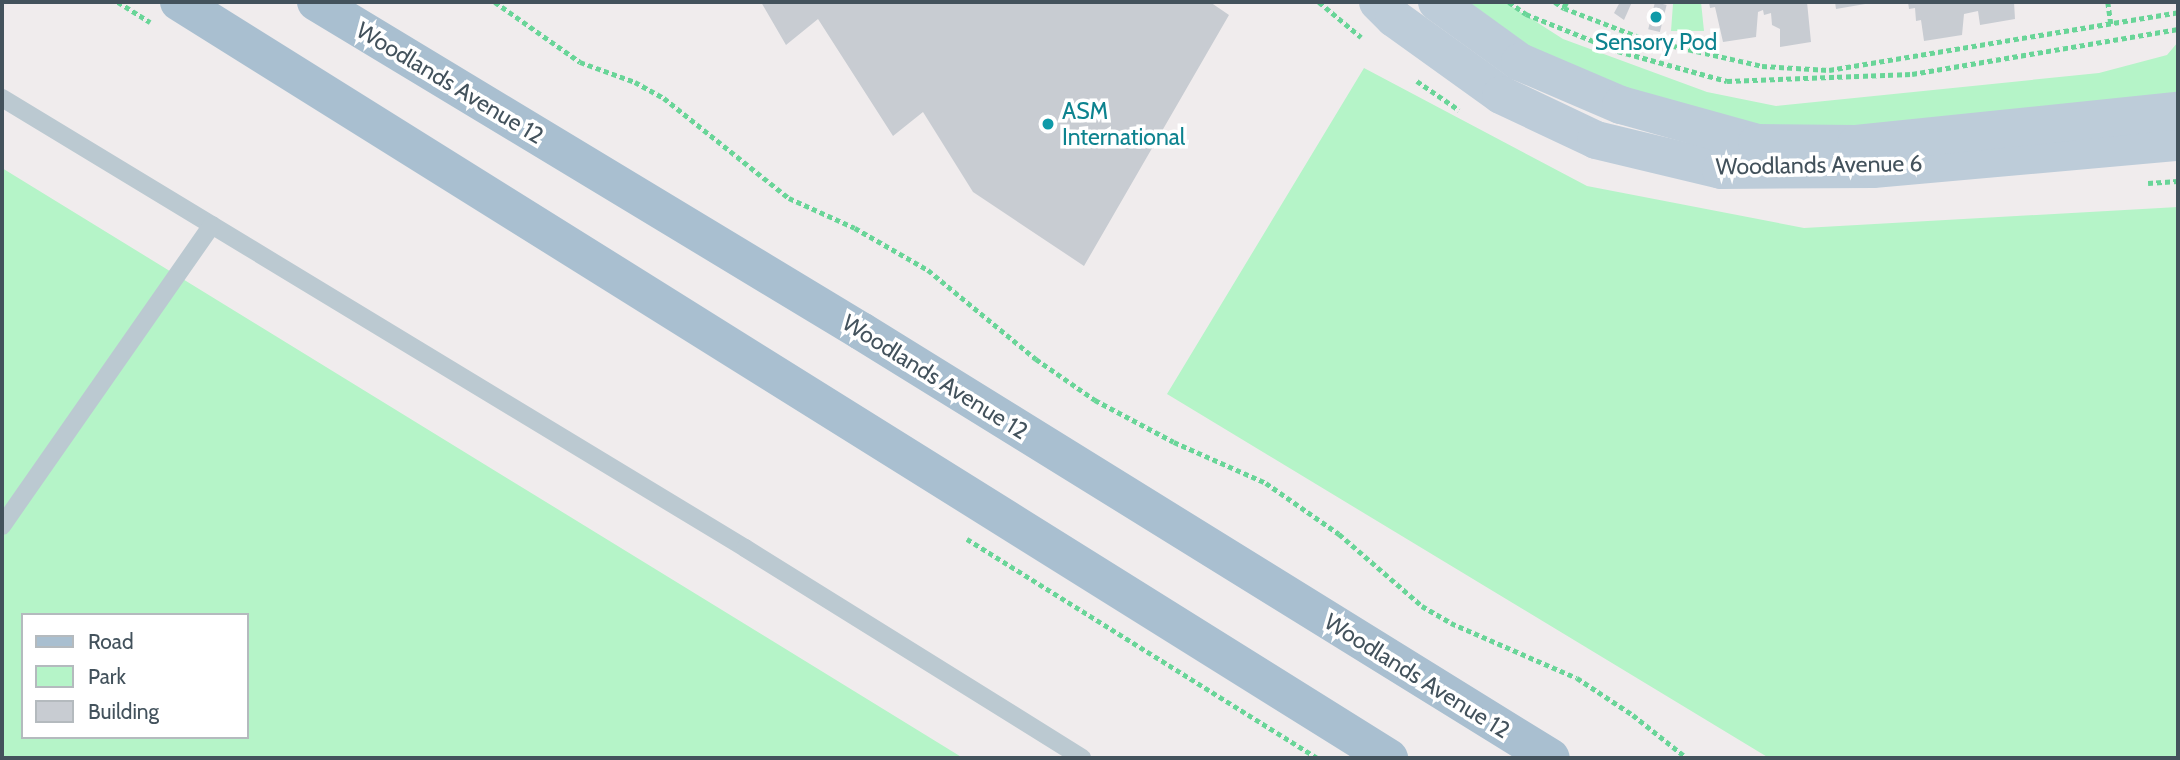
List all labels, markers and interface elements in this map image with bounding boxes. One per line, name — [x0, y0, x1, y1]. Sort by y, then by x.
marker: Sensory Pod — [1648, 9, 1664, 25]
street label: Woodlands Avenue 12 — [351, 16, 549, 150]
place label: Sensory Pod — [1595, 28, 1717, 56]
place label: ASM International — [1062, 97, 1185, 151]
marker: ASM International — [1040, 116, 1056, 132]
street label: Woodlands Avenue 6 — [1715, 149, 1923, 181]
street label: Woodlands Avenue 12 — [837, 309, 1033, 445]
street label: Woodlands Avenue 12 — [1319, 608, 1515, 744]
legend — [21, 613, 248, 739]
text: Road — [88, 629, 134, 654]
text: Park — [88, 664, 126, 689]
text: Building — [88, 699, 159, 724]

